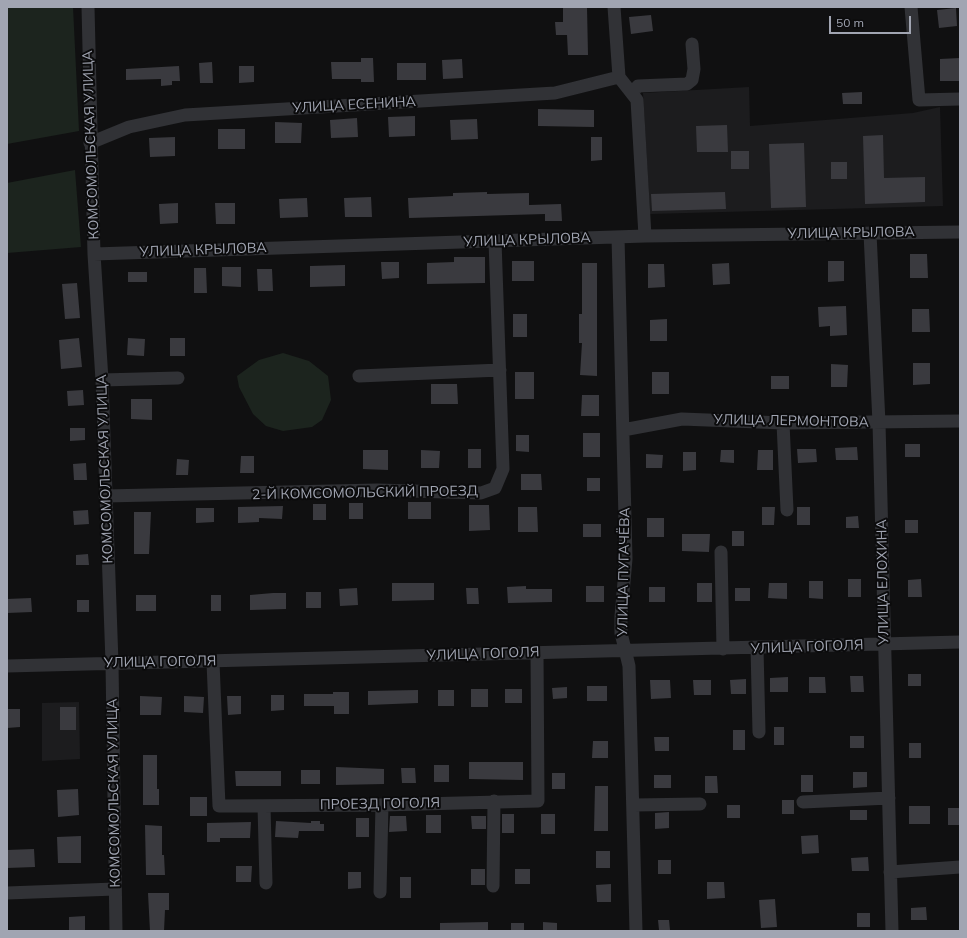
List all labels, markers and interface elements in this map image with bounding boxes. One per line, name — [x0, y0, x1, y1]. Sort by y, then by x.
scale bar — [831, 8, 913, 34]
text: 50 m — [836, 15, 864, 30]
street label: КОМСОМОЛЬСКАЯ УЛИЦА — [79, 50, 103, 240]
street label: УЛИЦА ЕСЕНИНА — [292, 93, 416, 117]
street label: УЛИЦА КРЫЛОВА — [787, 223, 915, 243]
street label: УЛИЦА КРЫЛОВА — [463, 229, 591, 251]
street label: УЛИЦА КРЫЛОВА — [139, 239, 267, 261]
street label: КОМСОМОЛЬСКАЯ УЛИЦА — [93, 374, 117, 564]
street label: УЛИЦА ЛЕРМОНТОВА — [713, 411, 869, 431]
street label: 2-Й КОМСОМОЛЬСКИЙ ПРОЕЗД — [252, 483, 478, 503]
street label: УЛИЦА ПУГАЧЁВА — [614, 507, 634, 637]
street label: УЛИЦА ЕЛОХИНА — [874, 519, 892, 645]
street label: УЛИЦА ГОГОЛЯ — [750, 637, 864, 657]
street label: УЛИЦА ГОГОЛЯ — [426, 644, 540, 664]
street label: УЛИЦА ГОГОЛЯ — [103, 653, 217, 671]
street label: КОМСОМОЛЬСКАЯ УЛИЦА — [104, 698, 124, 888]
street label: ПРОЕЗД ГОГОЛЯ — [320, 795, 440, 813]

